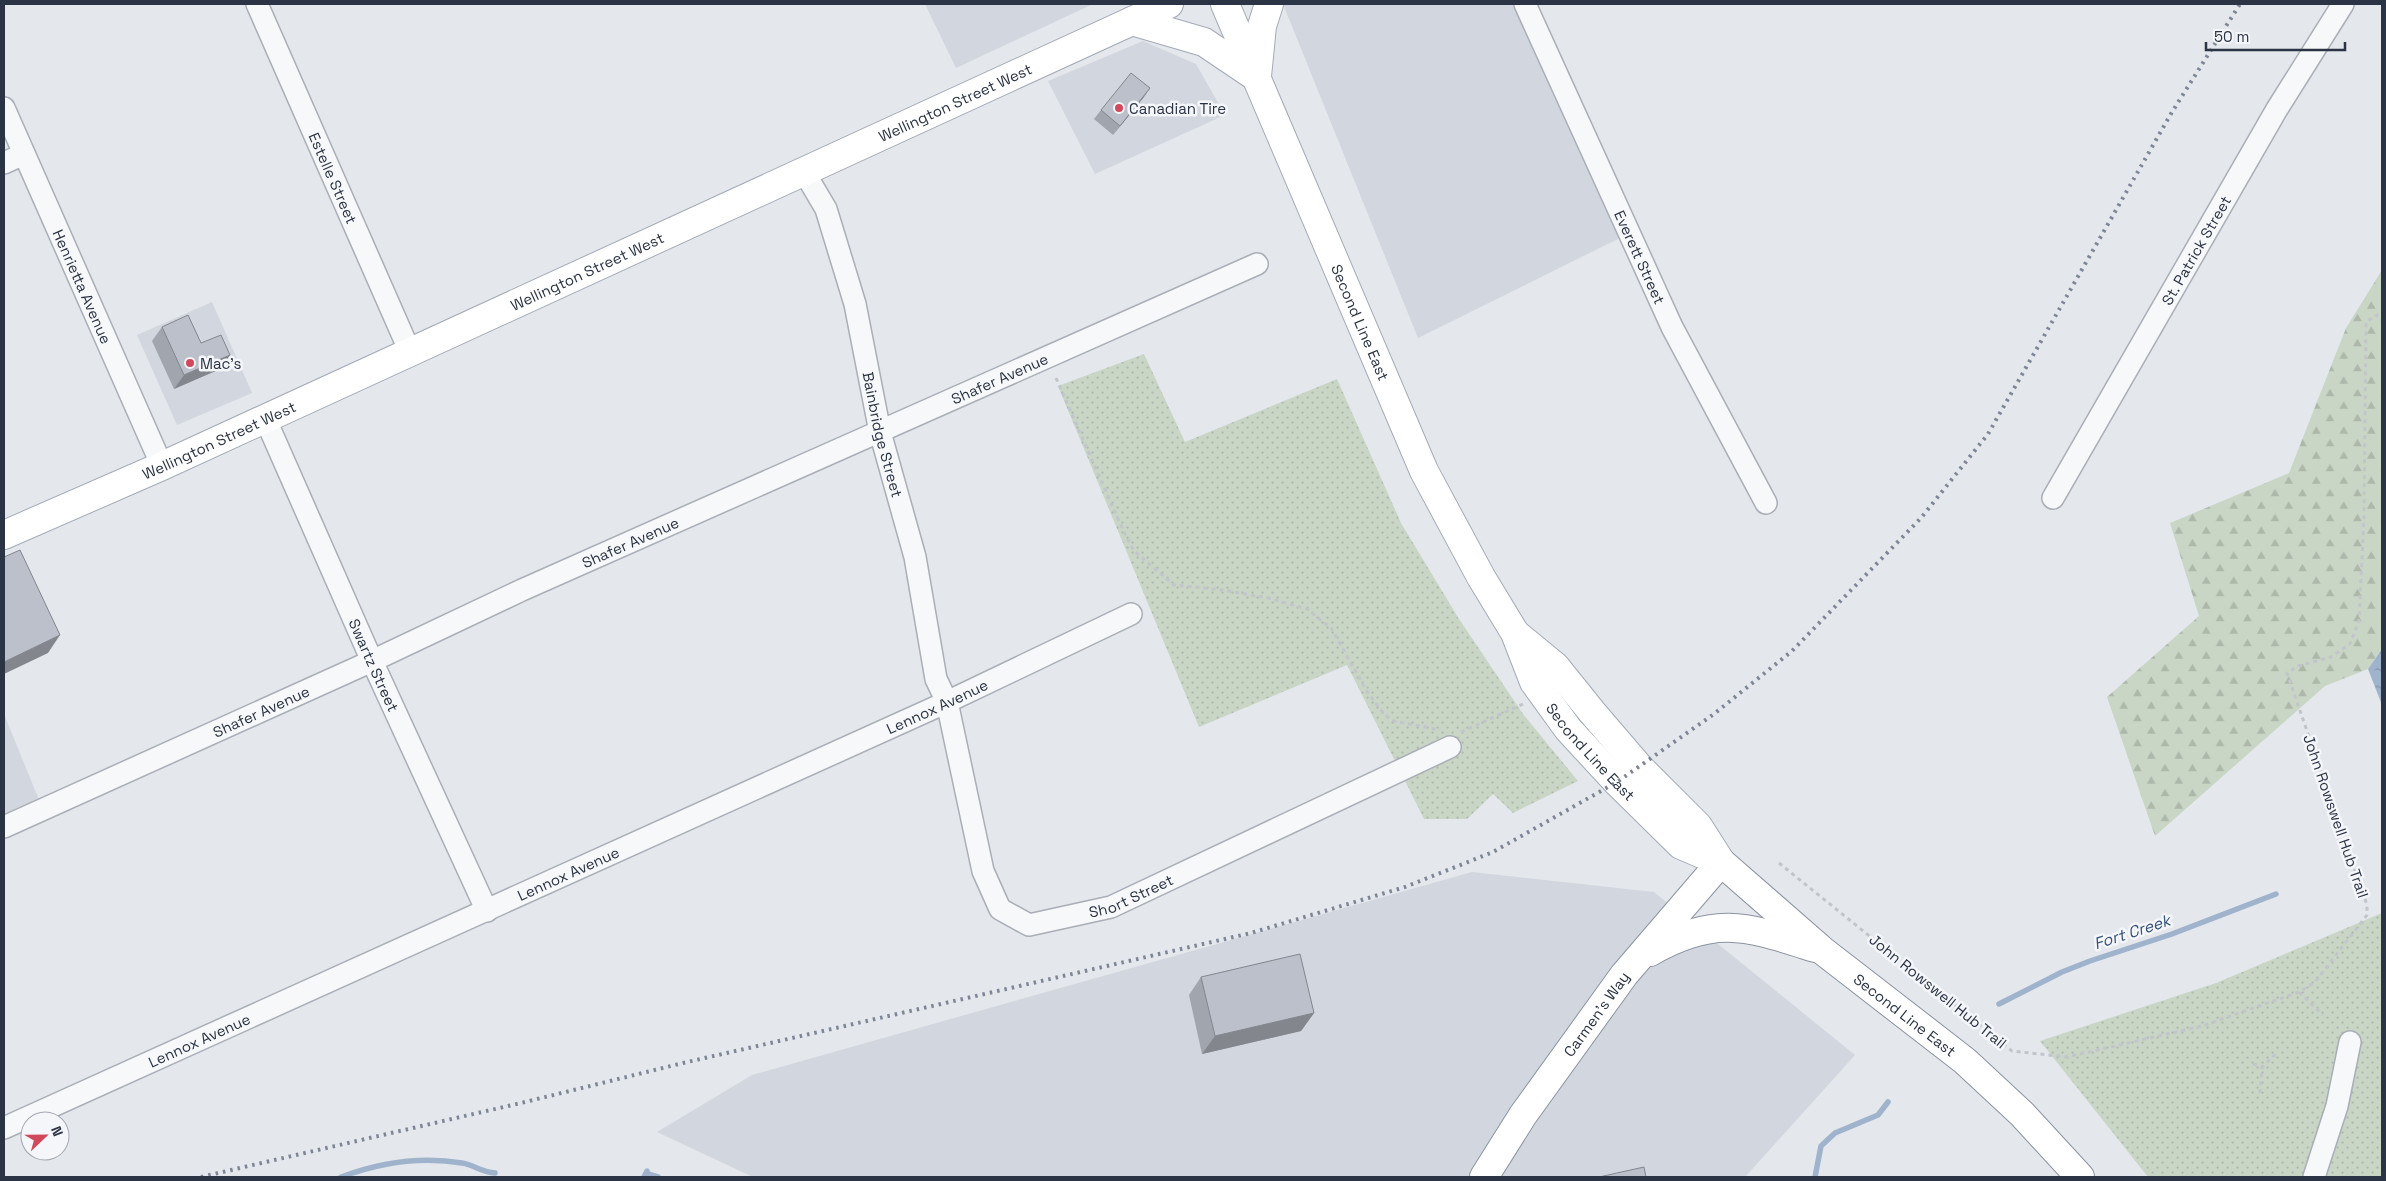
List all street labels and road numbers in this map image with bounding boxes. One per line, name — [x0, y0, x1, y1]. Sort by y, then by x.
street label: Wellington Street West — [875, 59, 1035, 146]
street label: Estelle Street — [305, 129, 362, 227]
street label: St. Patrick Street — [2157, 192, 2235, 308]
street label: Everett Street — [1611, 207, 1670, 307]
street label: Henrietta Avenue — [49, 226, 116, 347]
street label: Wellington Street West — [507, 228, 667, 314]
street label: Second Line East — [1327, 261, 1394, 383]
street label: Shafer Avenue — [948, 348, 1051, 408]
street label: Bainbridge Street — [859, 370, 907, 499]
street label: Wellington Street West — [139, 396, 299, 483]
street label: Shafer Avenue — [579, 512, 682, 572]
street label: Swartz Street — [345, 616, 403, 714]
street label: Lennox Avenue — [883, 674, 991, 738]
street label: Shafer Avenue — [210, 681, 312, 741]
street label: Second Line East — [1543, 699, 1639, 804]
street label: John Rowswell Hub Trail — [2299, 732, 2373, 900]
street label: Lennox Avenue — [514, 842, 622, 904]
street label: Short Street — [1087, 870, 1176, 921]
street label: John Rowswell Hub Trail — [1865, 930, 2011, 1052]
street label: Carmen's Way — [1559, 968, 1633, 1060]
street label: Second Line East — [1850, 969, 1960, 1060]
street label: Lennox Avenue — [145, 1009, 253, 1071]

